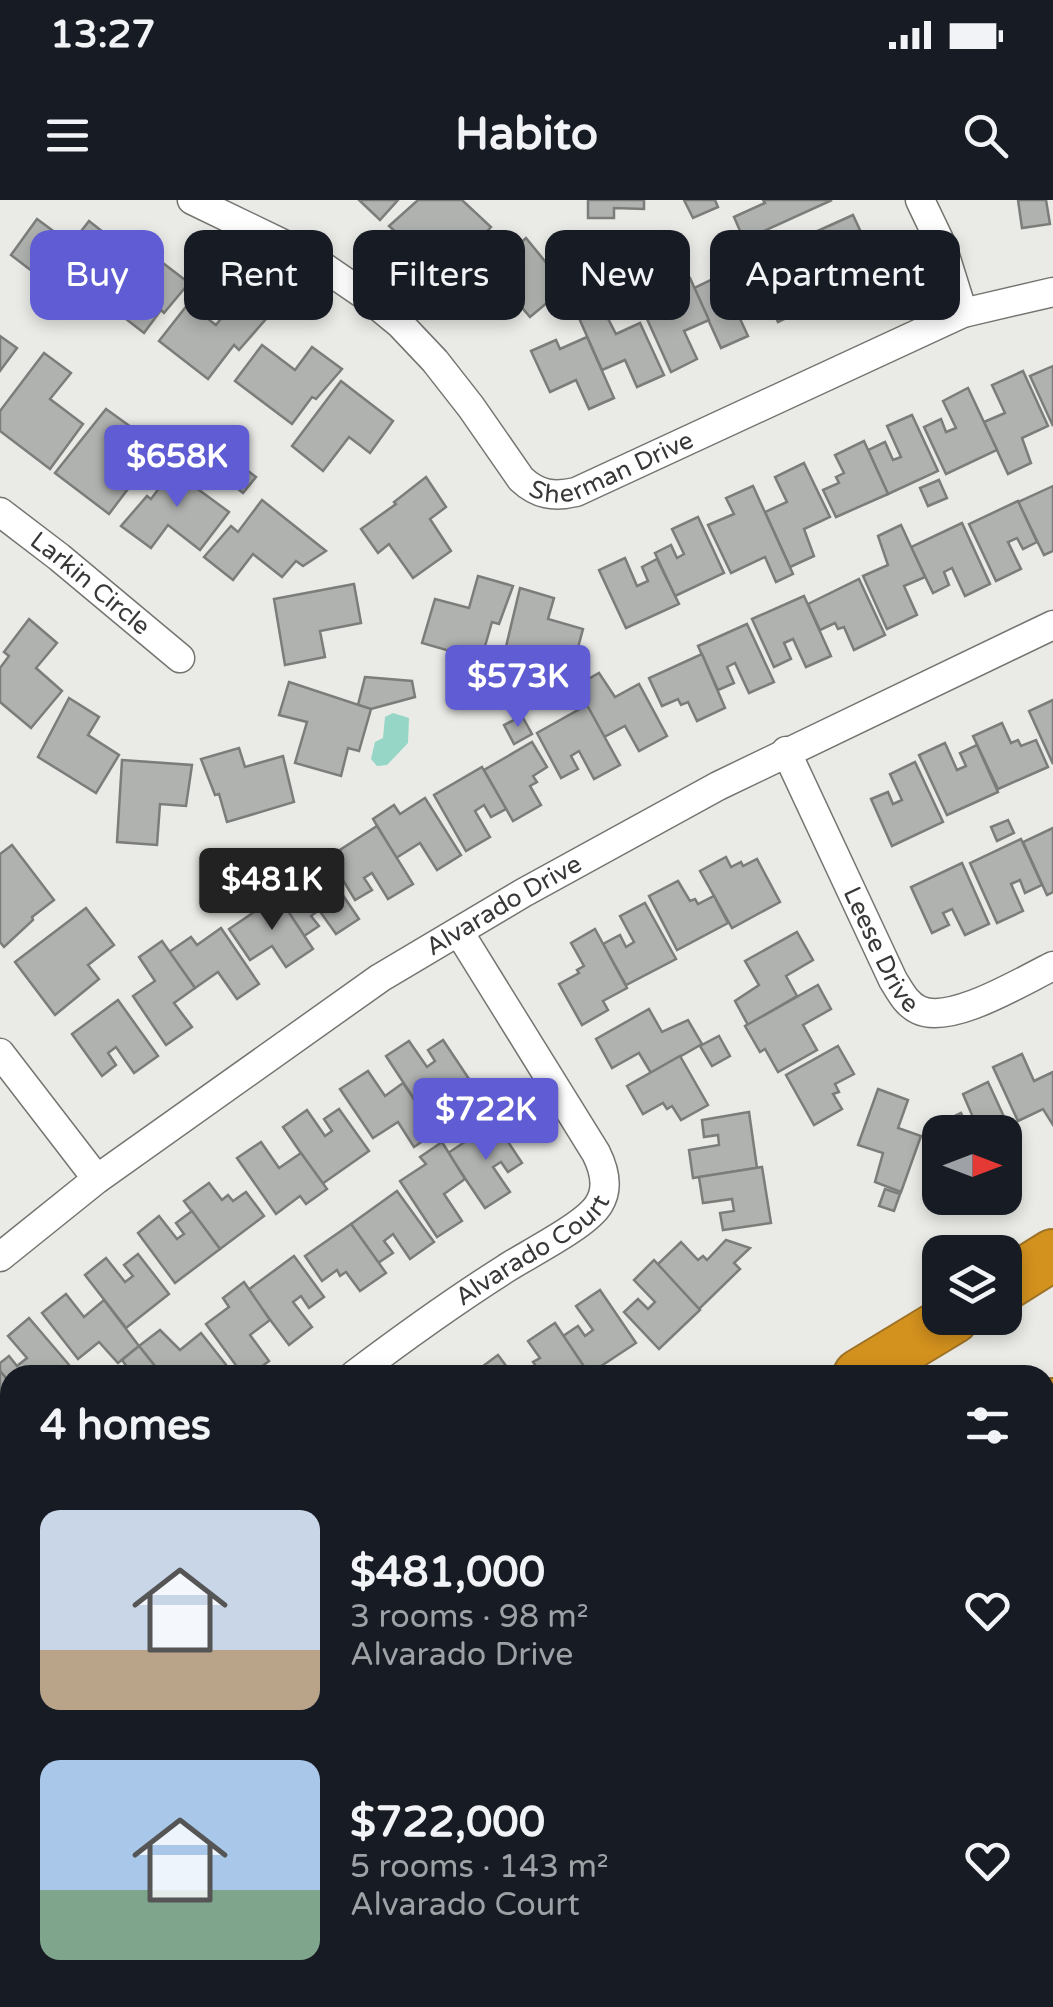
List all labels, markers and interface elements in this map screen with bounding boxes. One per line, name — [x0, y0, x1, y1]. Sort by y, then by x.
text: 13:27 — [50, 12, 155, 58]
icon: menu — [40, 108, 95, 163]
text: Habito — [455, 108, 598, 162]
icon: search — [958, 108, 1013, 163]
chip: Buy — [30, 230, 164, 320]
chip: Rent — [184, 230, 333, 320]
chip: Filters — [353, 230, 525, 320]
chip: New — [545, 230, 690, 320]
chip: Apartment — [710, 230, 960, 320]
pin: $658K — [107, 425, 247, 510]
street label: Sherman Drive — [524, 425, 698, 510]
text: $658K — [126, 438, 228, 476]
street label: Larkin Circle — [24, 525, 156, 642]
pin: $573K — [448, 645, 588, 730]
text: $573K — [467, 658, 569, 696]
pin: $481K — [202, 848, 342, 933]
street label: Alvarado Drive — [421, 849, 587, 962]
text: $481K — [221, 861, 323, 899]
street label: Leese Drive — [837, 882, 925, 1019]
pin: $722K — [416, 1078, 556, 1163]
text: $722K — [435, 1091, 537, 1129]
north arrow — [922, 1115, 1022, 1215]
map controls — [922, 1115, 1022, 1335]
street label: Alvarado Court — [450, 1190, 616, 1312]
button: layers — [922, 1235, 1022, 1335]
icon: filters — [960, 1398, 1015, 1453]
text: 4 homes — [40, 1400, 211, 1451]
text: $481,000 — [350, 1547, 545, 1598]
icon: home — [120, 1550, 240, 1670]
icon: heart — [960, 1583, 1015, 1638]
text: 3 rooms · 98 m² — [350, 1598, 589, 1636]
text: Alvarado Drive — [350, 1636, 573, 1674]
text: $722,000 — [350, 1797, 545, 1848]
icon: home — [120, 1800, 240, 1920]
icon: heart — [960, 1833, 1015, 1888]
text: 5 rooms · 143 m² — [350, 1848, 609, 1886]
text: Alvarado Court — [350, 1886, 580, 1924]

